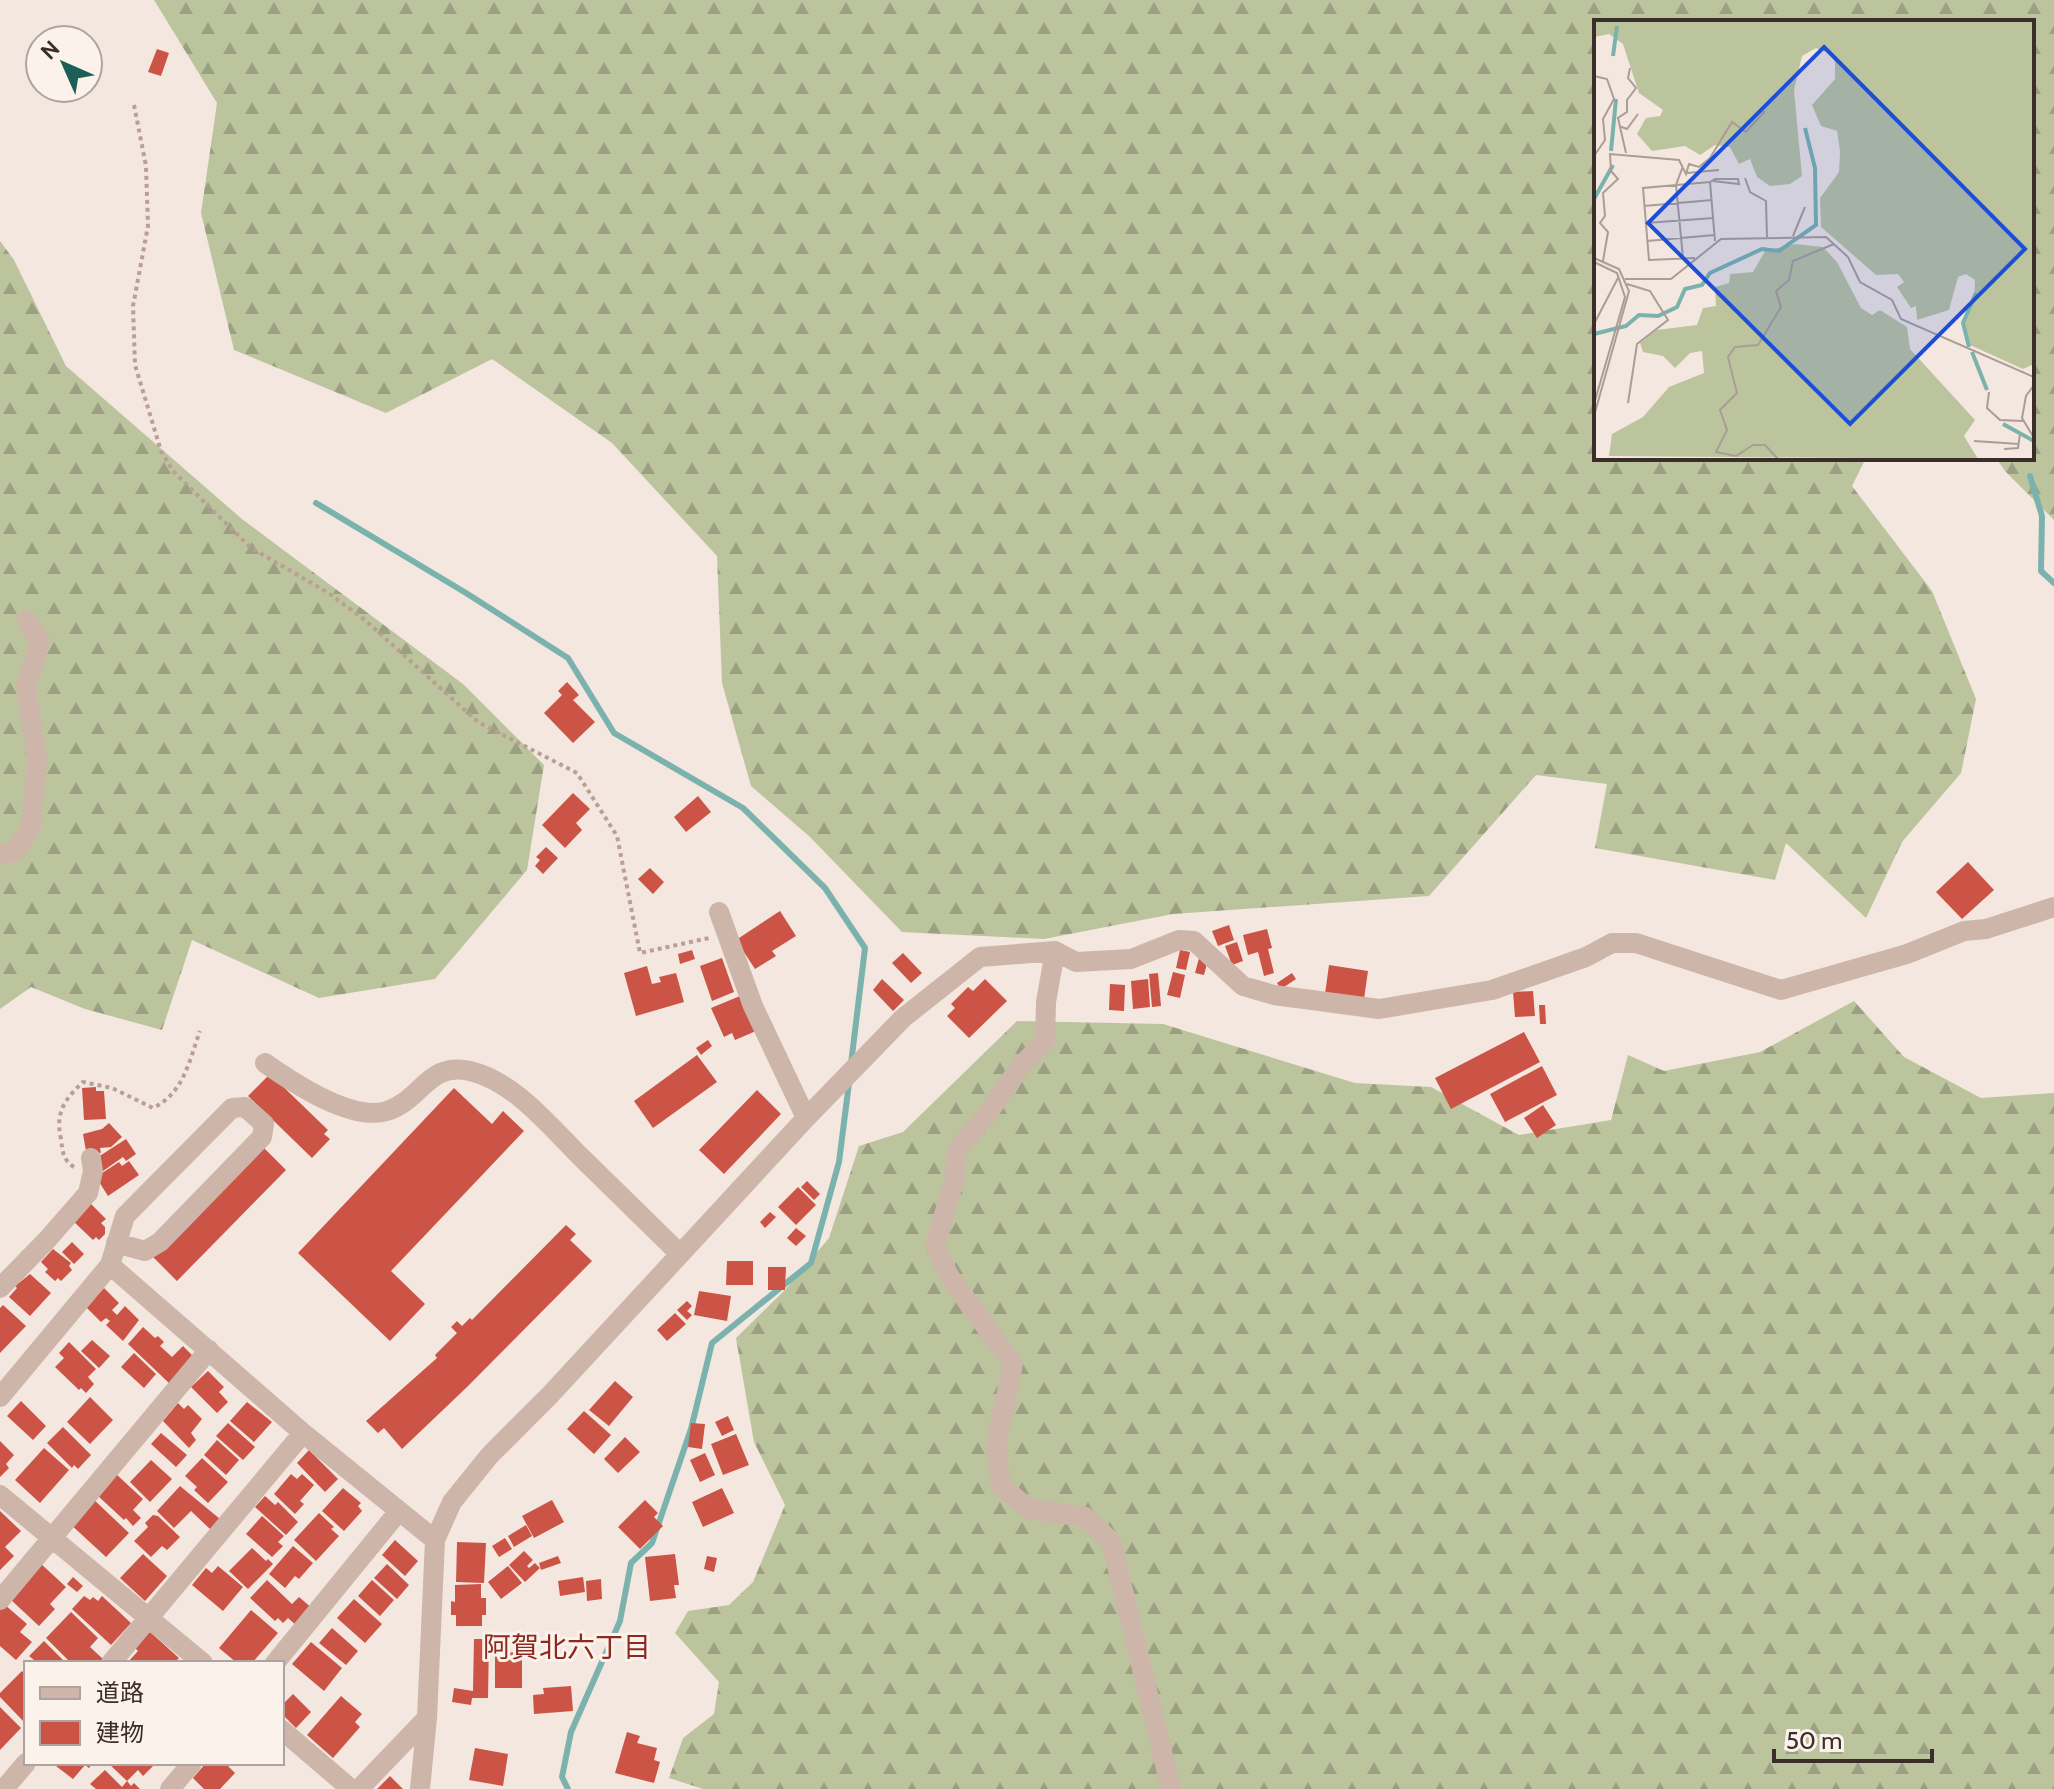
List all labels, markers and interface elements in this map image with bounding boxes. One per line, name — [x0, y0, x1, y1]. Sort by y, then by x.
inset map — [1594, 20, 2034, 460]
north arrow — [24, 24, 104, 104]
text: N — [35, 35, 65, 65]
district label: 阿賀北六丁目 — [483, 1630, 651, 1664]
legend — [24, 1661, 284, 1765]
text: 道路 — [96, 1678, 144, 1707]
scale bar — [1774, 1713, 1932, 1763]
text: 建物 — [96, 1718, 144, 1747]
text: 50 m — [1786, 1726, 1842, 1755]

